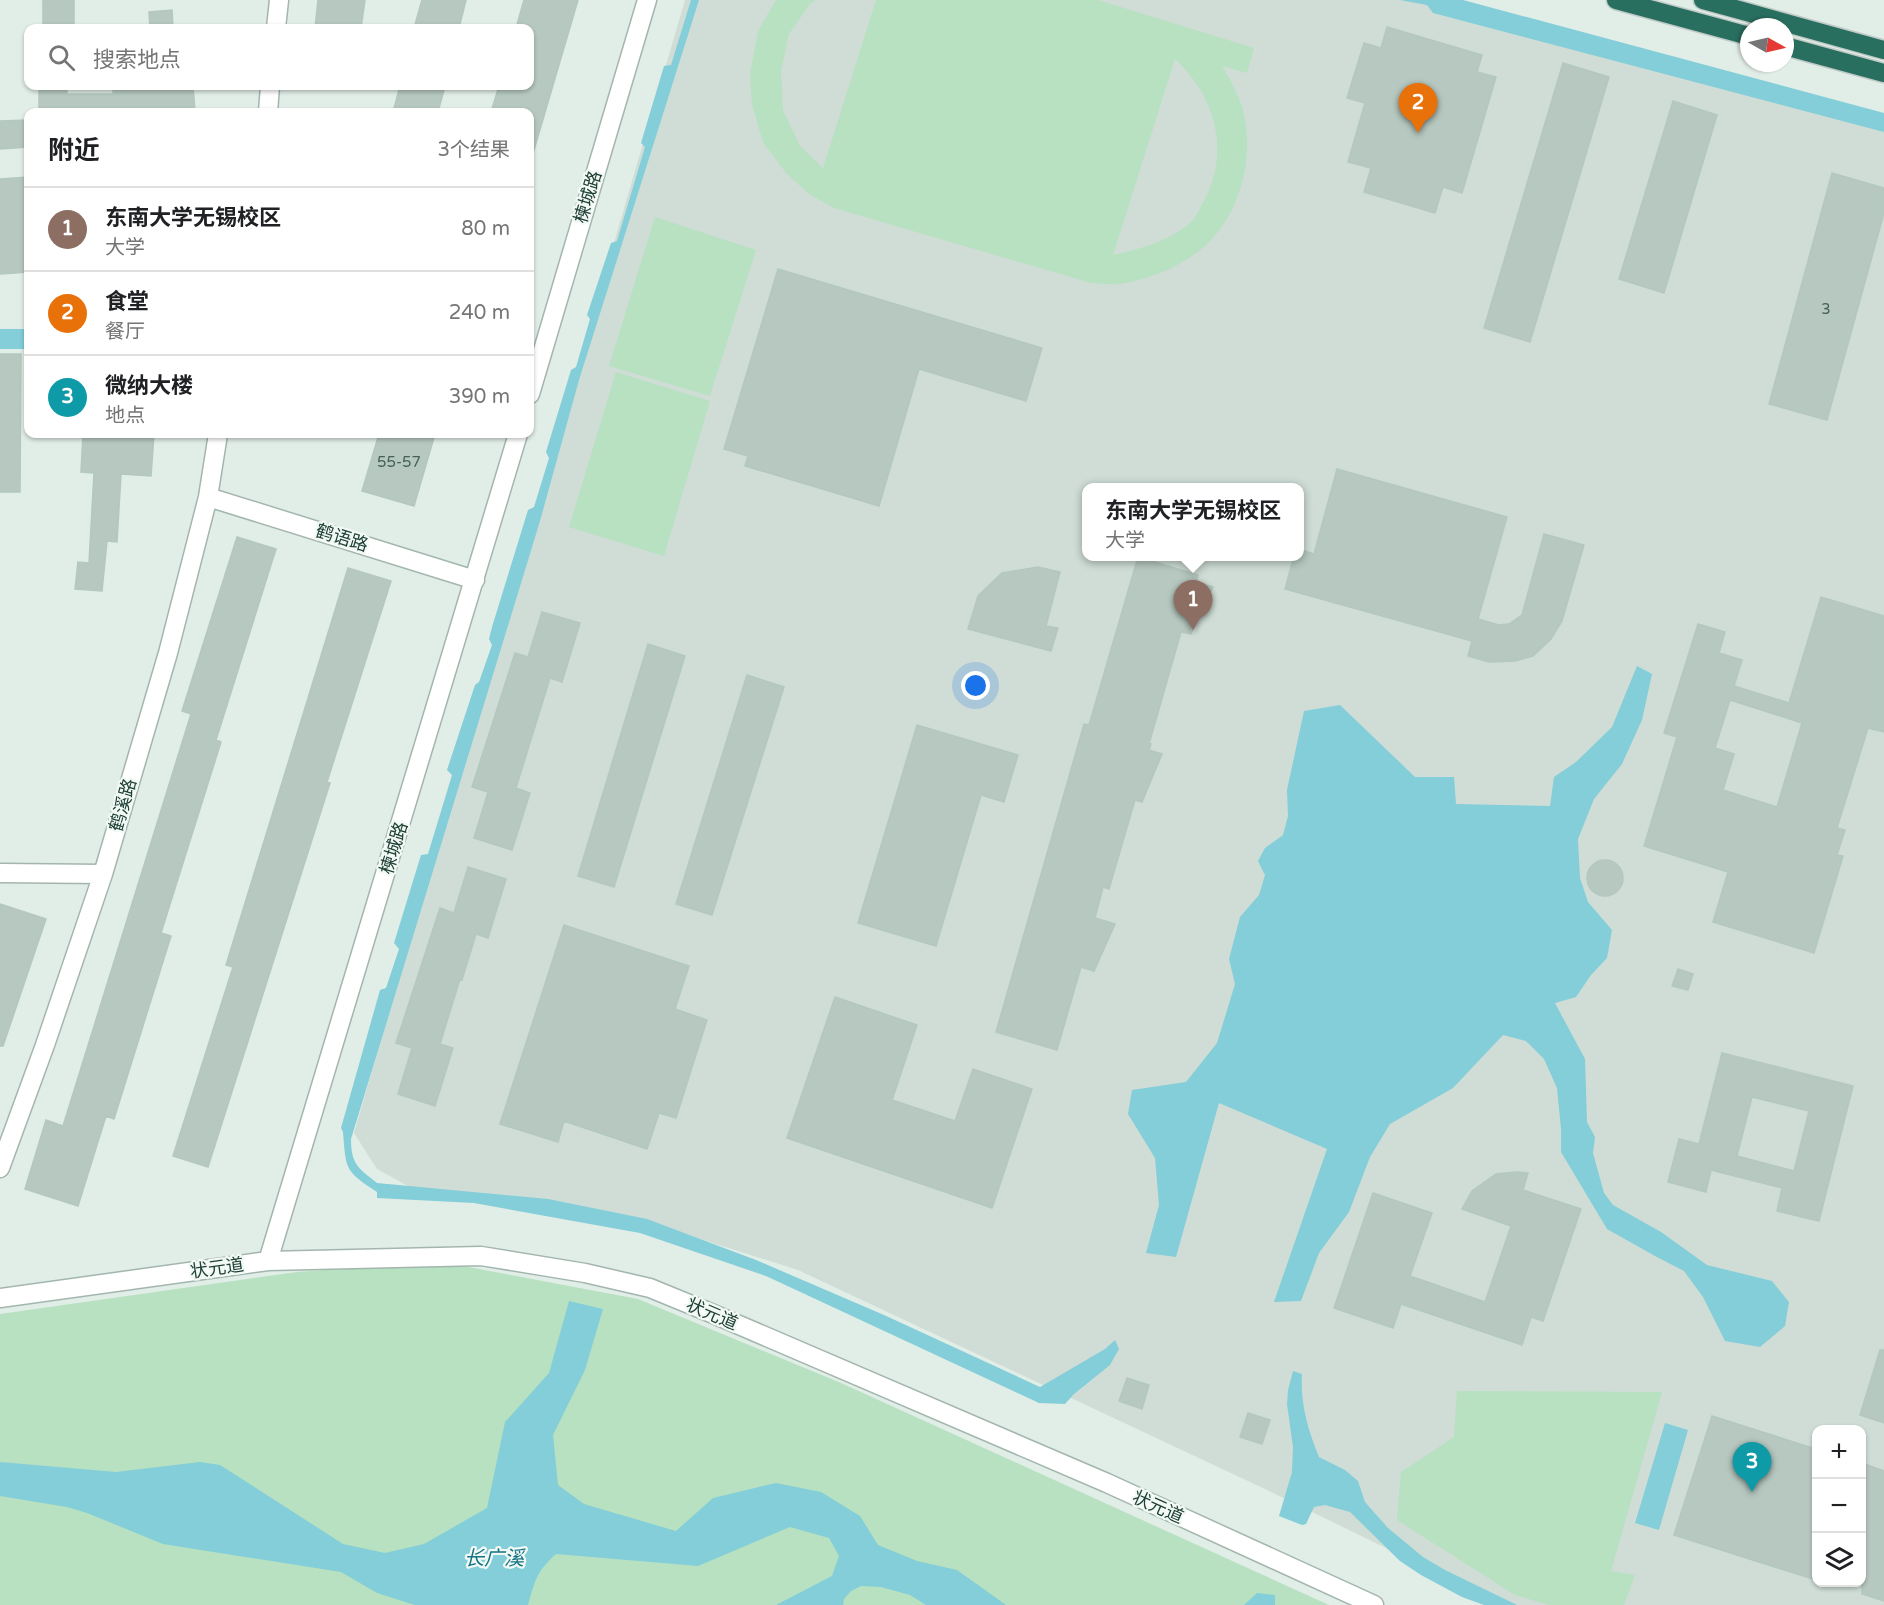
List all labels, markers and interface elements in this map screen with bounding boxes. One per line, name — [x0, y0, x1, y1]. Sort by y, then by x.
north arrow — [1740, 18, 1794, 72]
search box — [24, 24, 534, 90]
icon: search — [45, 41, 78, 74]
text: 搜索地点 — [93, 47, 181, 73]
pin: 2 — [1398, 84, 1438, 133]
text: 附近 — [48, 135, 100, 166]
text: 3个结果 — [437, 138, 510, 162]
street label: 楝城路 — [570, 168, 606, 226]
text: 东南大学无锡校区 — [105, 205, 281, 231]
text: 1 — [61, 217, 74, 241]
text: 80 m — [461, 217, 510, 241]
text: 大学 — [105, 236, 145, 260]
text: 食堂 — [105, 289, 149, 315]
house number: 3 — [1821, 300, 1831, 318]
text: 2 — [61, 301, 74, 325]
text: 240 m — [449, 301, 510, 325]
text: 餐厅 — [105, 320, 145, 344]
text: 微纳大楼 — [105, 373, 193, 399]
text: 3 — [61, 385, 74, 409]
text: 390 m — [449, 385, 510, 409]
text: 地点 — [105, 404, 145, 428]
house number: 55-57 — [377, 453, 421, 471]
popup — [1082, 483, 1304, 561]
text: 东南大学无锡校区 — [1105, 498, 1281, 524]
street label: 鹤语路 — [313, 520, 371, 556]
text: 大学 — [1105, 529, 1145, 553]
pin: 1 — [1174, 580, 1212, 630]
your location — [961, 671, 990, 700]
street label: 鹤溪路 — [105, 776, 141, 834]
street label: 楝城路 — [376, 819, 412, 877]
street label: 状元道 — [189, 1253, 245, 1283]
street label: 状元道 — [683, 1293, 741, 1335]
map controls — [1812, 1425, 1866, 1587]
button: + — [1812, 1425, 1866, 1479]
pin: 3 — [1732, 1442, 1772, 1492]
button: − — [1812, 1479, 1866, 1533]
street label: 状元道 — [1129, 1486, 1187, 1528]
button: layers — [1812, 1533, 1866, 1587]
water label: 长广溪 — [464, 1547, 526, 1571]

